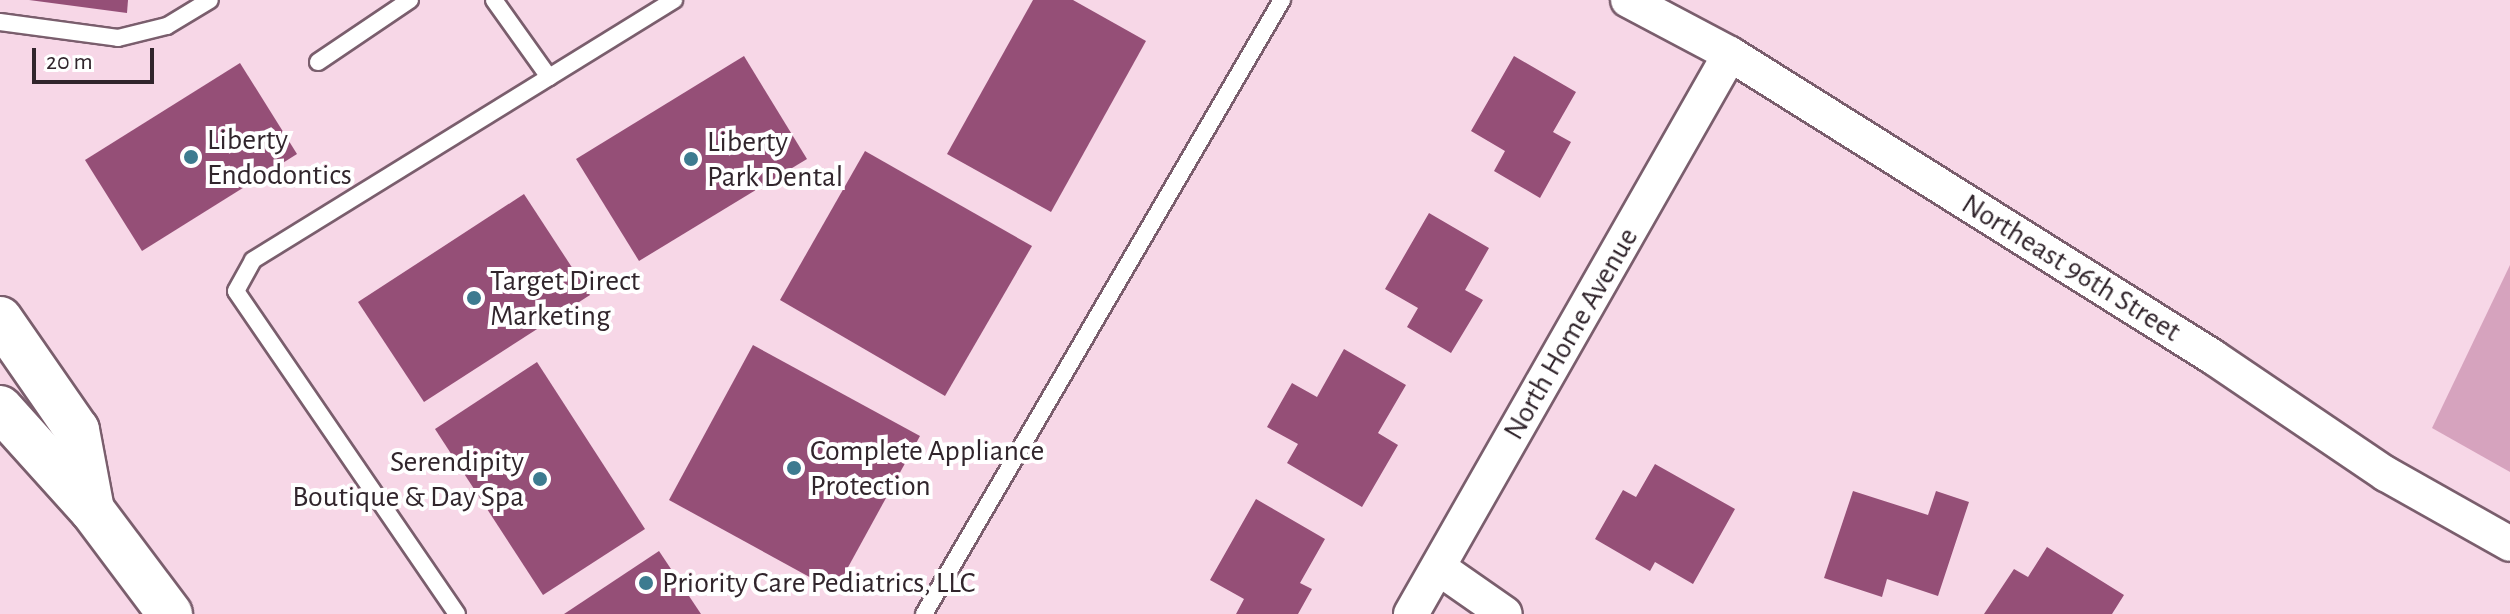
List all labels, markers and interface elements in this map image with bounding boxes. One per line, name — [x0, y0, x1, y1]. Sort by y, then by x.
scale bar — [36, 32, 158, 82]
text: 20 m — [46, 50, 93, 74]
place label: Liberty Endodontics — [207, 122, 352, 192]
place label: Liberty Park Dental — [707, 124, 843, 194]
marker: Liberty Endodontics — [182, 148, 200, 166]
marker: Liberty Park Dental — [682, 150, 700, 168]
street label: Northeast 96th Street — [1955, 186, 2187, 350]
street label: North Home Avenue — [1496, 222, 1646, 446]
place label: Target Direct Marketing — [490, 263, 640, 334]
marker: Target Direct Marketing — [465, 289, 483, 307]
place label: Complete Appliance Protection — [810, 433, 1044, 504]
place label: Serendipity Boutique & Day Spa — [292, 444, 524, 514]
marker: Complete Appliance Protection — [785, 459, 803, 477]
marker: Serendipity Boutique & Day Spa — [531, 470, 549, 488]
place label: Priority Care Pediatrics, LLC — [662, 565, 975, 601]
marker: Priority Care Pediatrics, LLC — [637, 574, 655, 592]

